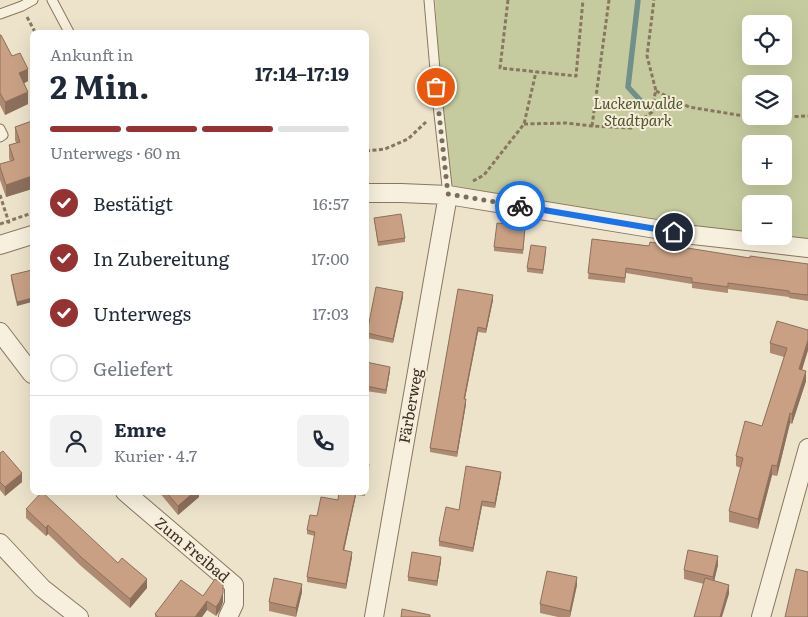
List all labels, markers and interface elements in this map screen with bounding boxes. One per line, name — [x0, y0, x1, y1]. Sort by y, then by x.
map controls — [742, 15, 792, 245]
button: locate — [742, 15, 792, 65]
text: Ankunft in — [50, 42, 133, 66]
text: 17:14–17:19 — [255, 59, 349, 87]
text: 2 Min. — [50, 61, 149, 109]
pin — [415, 66, 457, 108]
icon: bag — [422, 73, 450, 101]
button: layers — [742, 75, 792, 125]
park label: Luckenwalde Stadtpark — [593, 91, 683, 131]
button: + — [742, 135, 792, 185]
text: Unterwegs · 60 m — [50, 140, 181, 164]
courier — [495, 181, 545, 231]
icon: check — [50, 189, 78, 217]
text: Bestätigt — [93, 189, 173, 217]
text: 16:57 — [312, 191, 349, 215]
icon: bike — [506, 192, 534, 220]
button: − — [742, 195, 792, 245]
pin — [653, 211, 695, 253]
icon: home — [660, 218, 688, 246]
icon: check — [50, 244, 78, 272]
text: In Zubereitung — [93, 244, 229, 272]
text: 17:00 — [311, 246, 349, 270]
icon: check — [50, 299, 78, 327]
text: Unterwegs — [93, 299, 191, 327]
text: 17:03 — [312, 301, 349, 325]
text: Geliefert — [93, 354, 173, 382]
street label: Färberweg — [392, 366, 428, 445]
button: person — [50, 415, 102, 467]
text: Emre — [114, 415, 166, 443]
button: phone — [297, 415, 349, 467]
text: Kurier · 4.7 — [114, 443, 197, 467]
street label: Zum Freibad — [151, 511, 235, 587]

